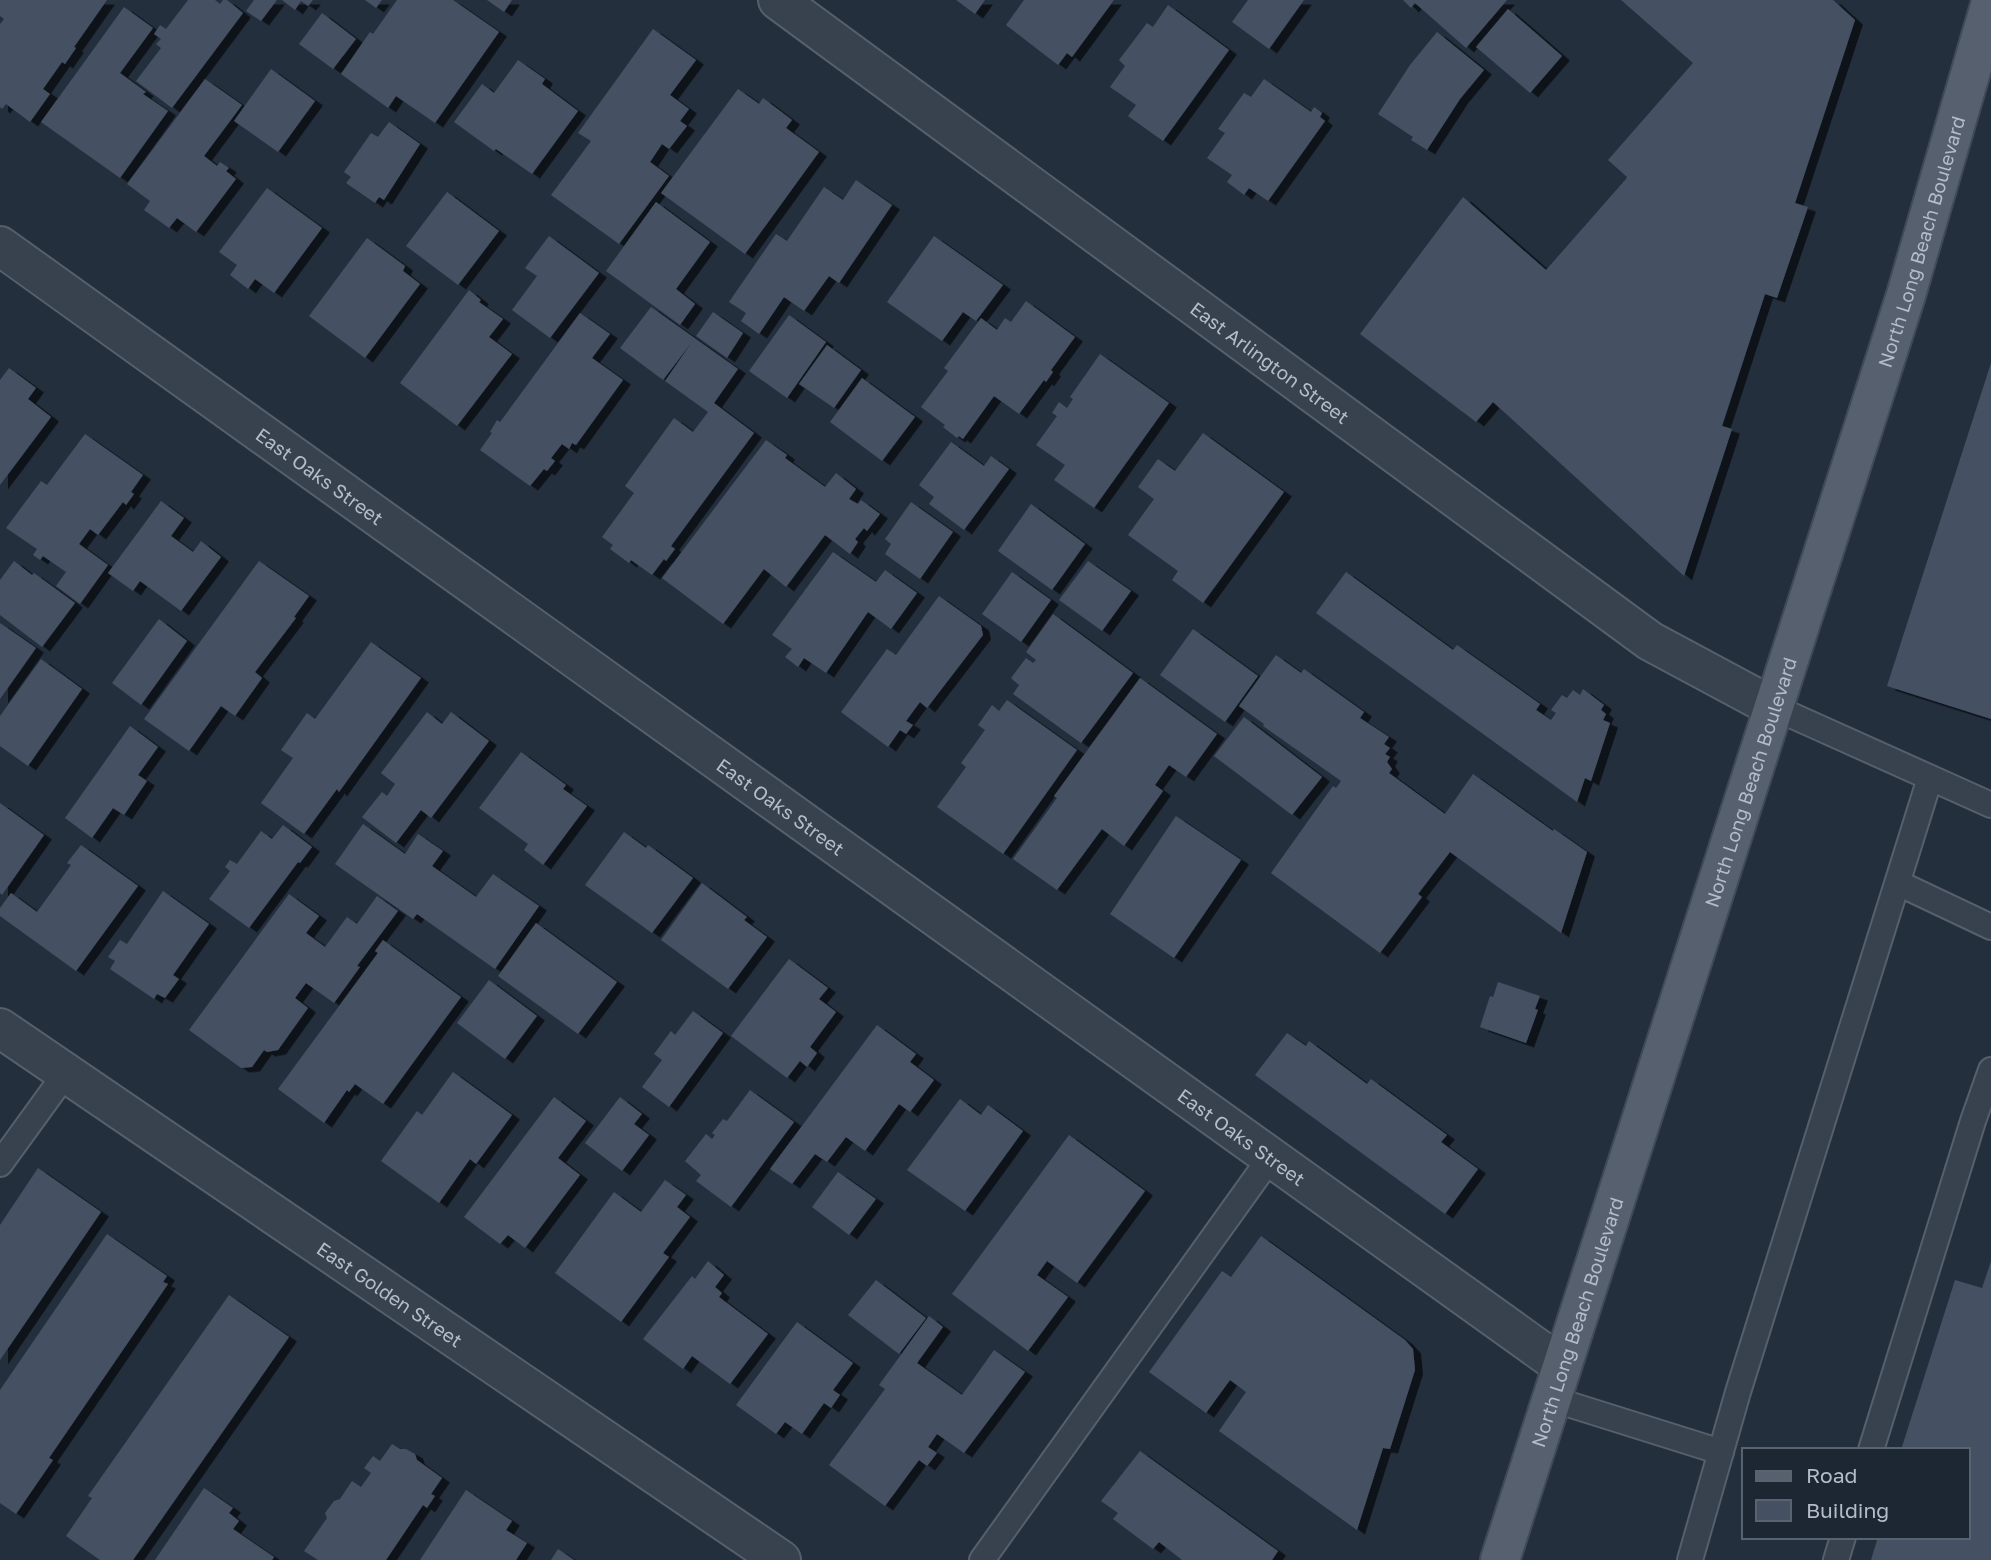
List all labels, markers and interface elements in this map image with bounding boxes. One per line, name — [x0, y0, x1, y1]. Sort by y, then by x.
street label: North Long Beach Boulevard — [1872, 113, 1969, 370]
street label: East Arlington Street — [1187, 296, 1354, 428]
street label: East Oaks Street — [252, 422, 388, 529]
street label: North Long Beach Boulevard — [1699, 654, 1801, 910]
street label: East Oaks Street — [713, 753, 849, 859]
street label: East Oaks Street — [1174, 1083, 1310, 1190]
street label: North Long Beach Boulevard — [1526, 1194, 1627, 1450]
street label: East Golden Street — [313, 1236, 467, 1351]
legend — [1742, 1448, 1970, 1539]
text: Road — [1806, 1462, 1857, 1488]
text: Building — [1806, 1497, 1889, 1523]

